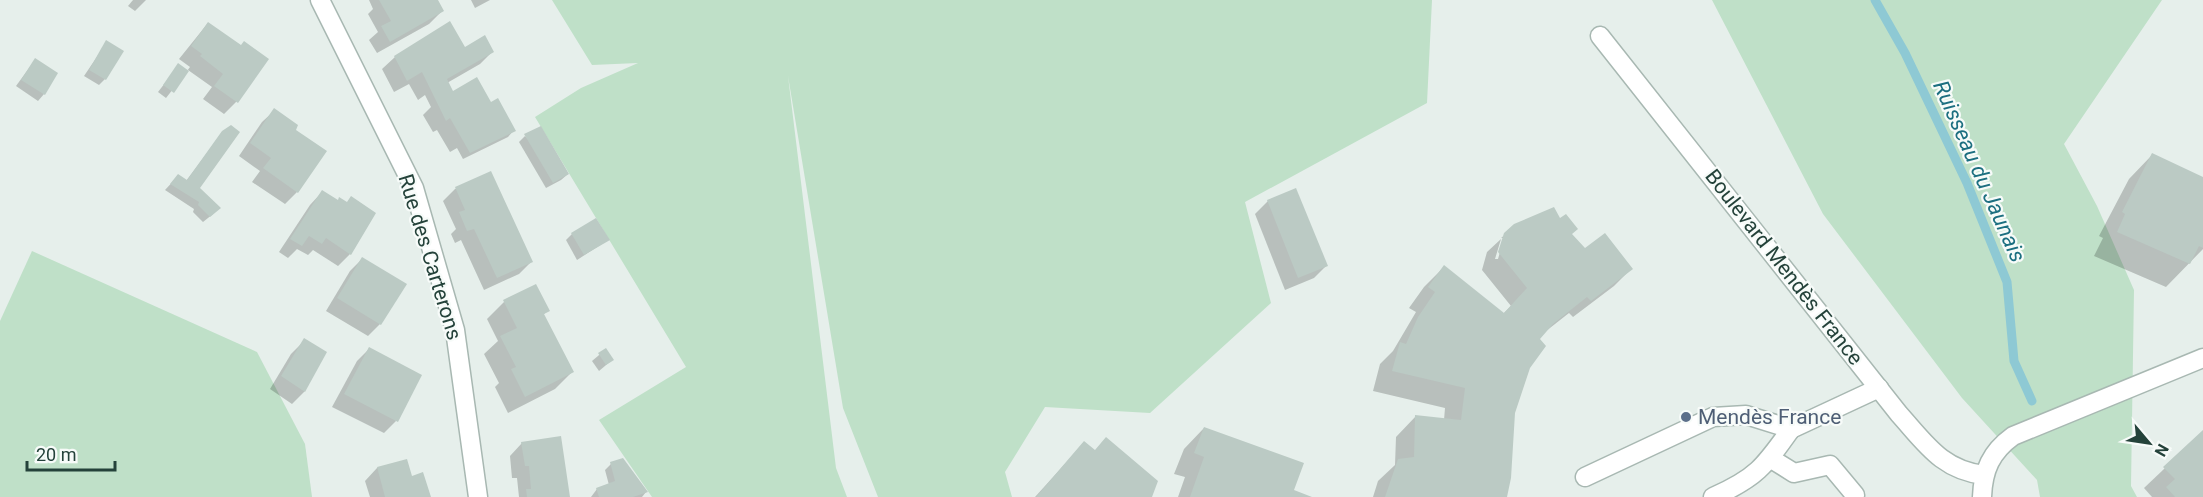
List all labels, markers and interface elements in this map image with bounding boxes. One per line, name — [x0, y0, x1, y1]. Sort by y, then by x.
water label: Ruisseau du Jaunais — [1928, 77, 2031, 266]
street label: Boulevard Mendès France — [1700, 164, 1868, 370]
street label: Rue des Carterons — [393, 171, 467, 343]
place label: Mendès France — [1698, 405, 1841, 429]
marker: Mendès France — [1679, 410, 1693, 424]
north arrow — [2119, 413, 2179, 473]
scale bar — [27, 434, 116, 472]
text: N — [2151, 440, 2173, 460]
text: 20 m — [36, 444, 76, 465]

